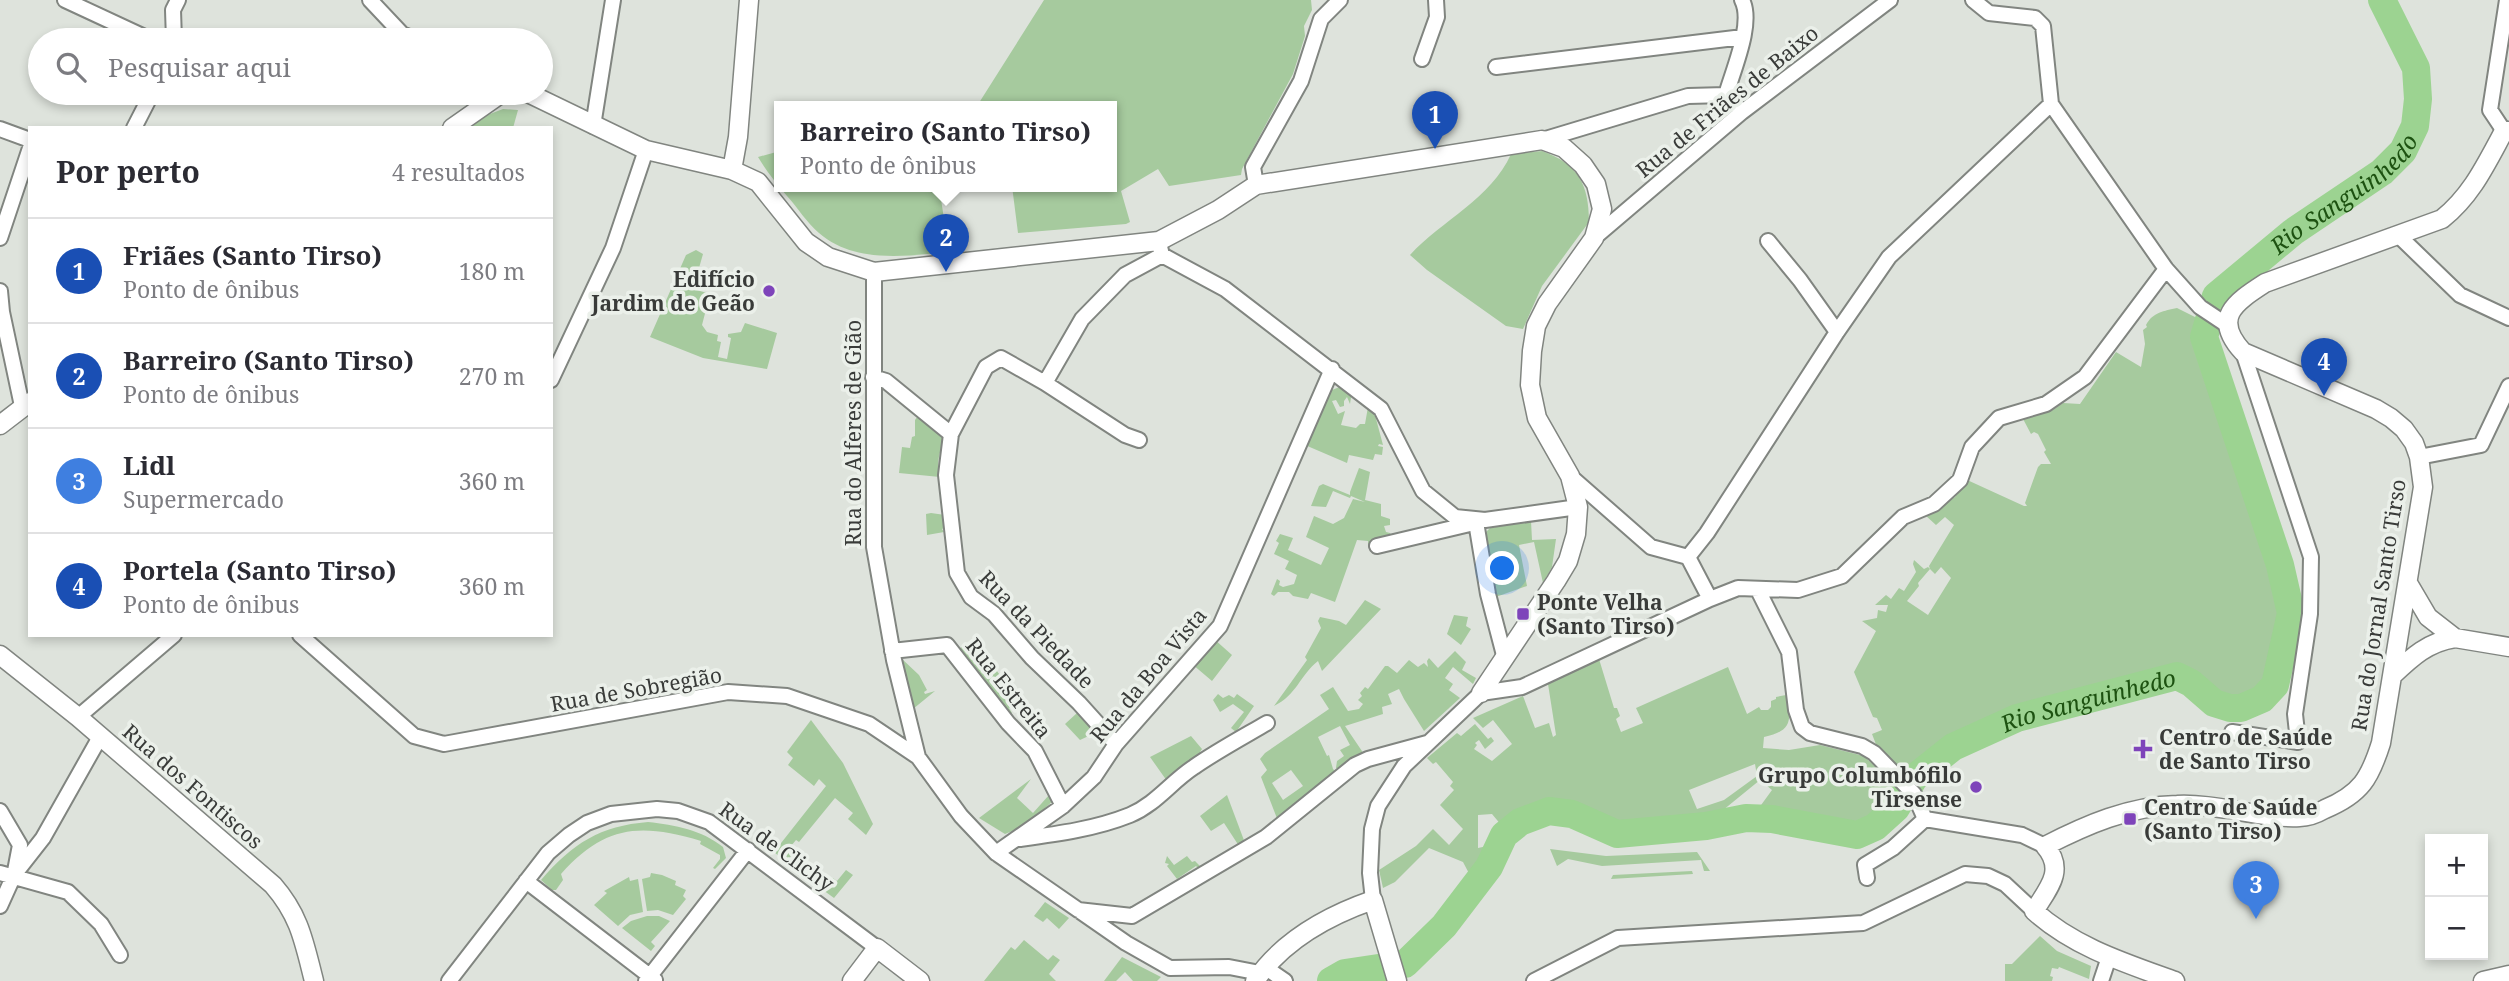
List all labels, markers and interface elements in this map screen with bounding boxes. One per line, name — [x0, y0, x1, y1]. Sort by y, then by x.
street label: Rua de Friães de Baixo — [1630, 19, 1824, 183]
search box — [28, 28, 553, 105]
icon: search — [52, 48, 90, 86]
text: Pesquisar aqui — [108, 49, 291, 85]
pin: 1 — [1412, 91, 1458, 149]
popup — [774, 101, 1117, 192]
text: Barreiro (Santo Tirso) — [800, 113, 1091, 149]
water label: Rio Sanguinhedo — [2262, 129, 2425, 262]
text: Ponto de ônibus — [800, 149, 976, 181]
text: Por perto — [56, 151, 200, 192]
text: 4 resultados — [392, 156, 525, 188]
pin: 2 — [923, 214, 969, 272]
text: Friães (Santo Tirso) — [123, 237, 382, 273]
text: 1 — [73, 255, 86, 287]
text: 180 m — [459, 255, 525, 287]
place label: Edifício Jardim de Geão — [590, 265, 755, 317]
text: Ponto de ônibus — [123, 273, 299, 305]
marker: Edifício Jardim de Geão — [761, 283, 777, 299]
street label: Rua do Alferes de Gião — [839, 320, 867, 546]
pin: 4 — [2301, 338, 2347, 396]
text: Barreiro (Santo Tirso) — [123, 342, 414, 378]
text: 2 — [73, 360, 86, 392]
text: 270 m — [459, 360, 525, 392]
text: Ponto de ônibus — [123, 378, 299, 410]
text: Lidl — [123, 447, 175, 483]
text: 3 — [73, 465, 86, 497]
text: 360 m — [459, 465, 525, 497]
street label: Rua do Jornal Santo Tirso — [2344, 477, 2412, 733]
text: Supermercado — [123, 483, 284, 515]
your location — [1485, 551, 1519, 585]
text: Portela (Santo Tirso) — [123, 552, 396, 588]
street label: Rua da Piedade — [973, 564, 1101, 694]
text: 4 — [73, 570, 86, 602]
text: 360 m — [459, 570, 525, 602]
text: Ponto de ônibus — [123, 588, 299, 620]
place label: Ponte Velha (Santo Tirso) — [1537, 588, 1675, 640]
street label: Rua da Boa Vista — [1084, 602, 1212, 748]
marker: Ponte Velha (Santo Tirso) — [1515, 606, 1531, 622]
street label: Rua Estreita — [960, 632, 1058, 744]
street label: Rua de Sobregião — [548, 660, 724, 718]
water label: Rio Sanguinhedo — [1994, 661, 2179, 740]
street label: Rua dos Fontiscos — [117, 717, 269, 855]
place label: Centro de Saúde de Santo Tirso — [2159, 723, 2332, 775]
marker: Centro de Saúde de Santo Tirso — [2133, 739, 2153, 759]
place label: Grupo Columbófilo Tirsense — [1758, 761, 1962, 813]
marker: Grupo Columbófilo Tirsense — [1968, 779, 1984, 795]
place label: Centro de Saúde (Santo Tirso) — [2144, 793, 2317, 845]
street label: Rua de Clichy — [714, 795, 840, 897]
marker: Centro de Saúde (Santo Tirso) — [2122, 811, 2138, 827]
map controls — [2425, 834, 2488, 960]
button: + — [2425, 834, 2488, 897]
pin: 3 — [2233, 861, 2279, 919]
button: − — [2425, 897, 2488, 960]

